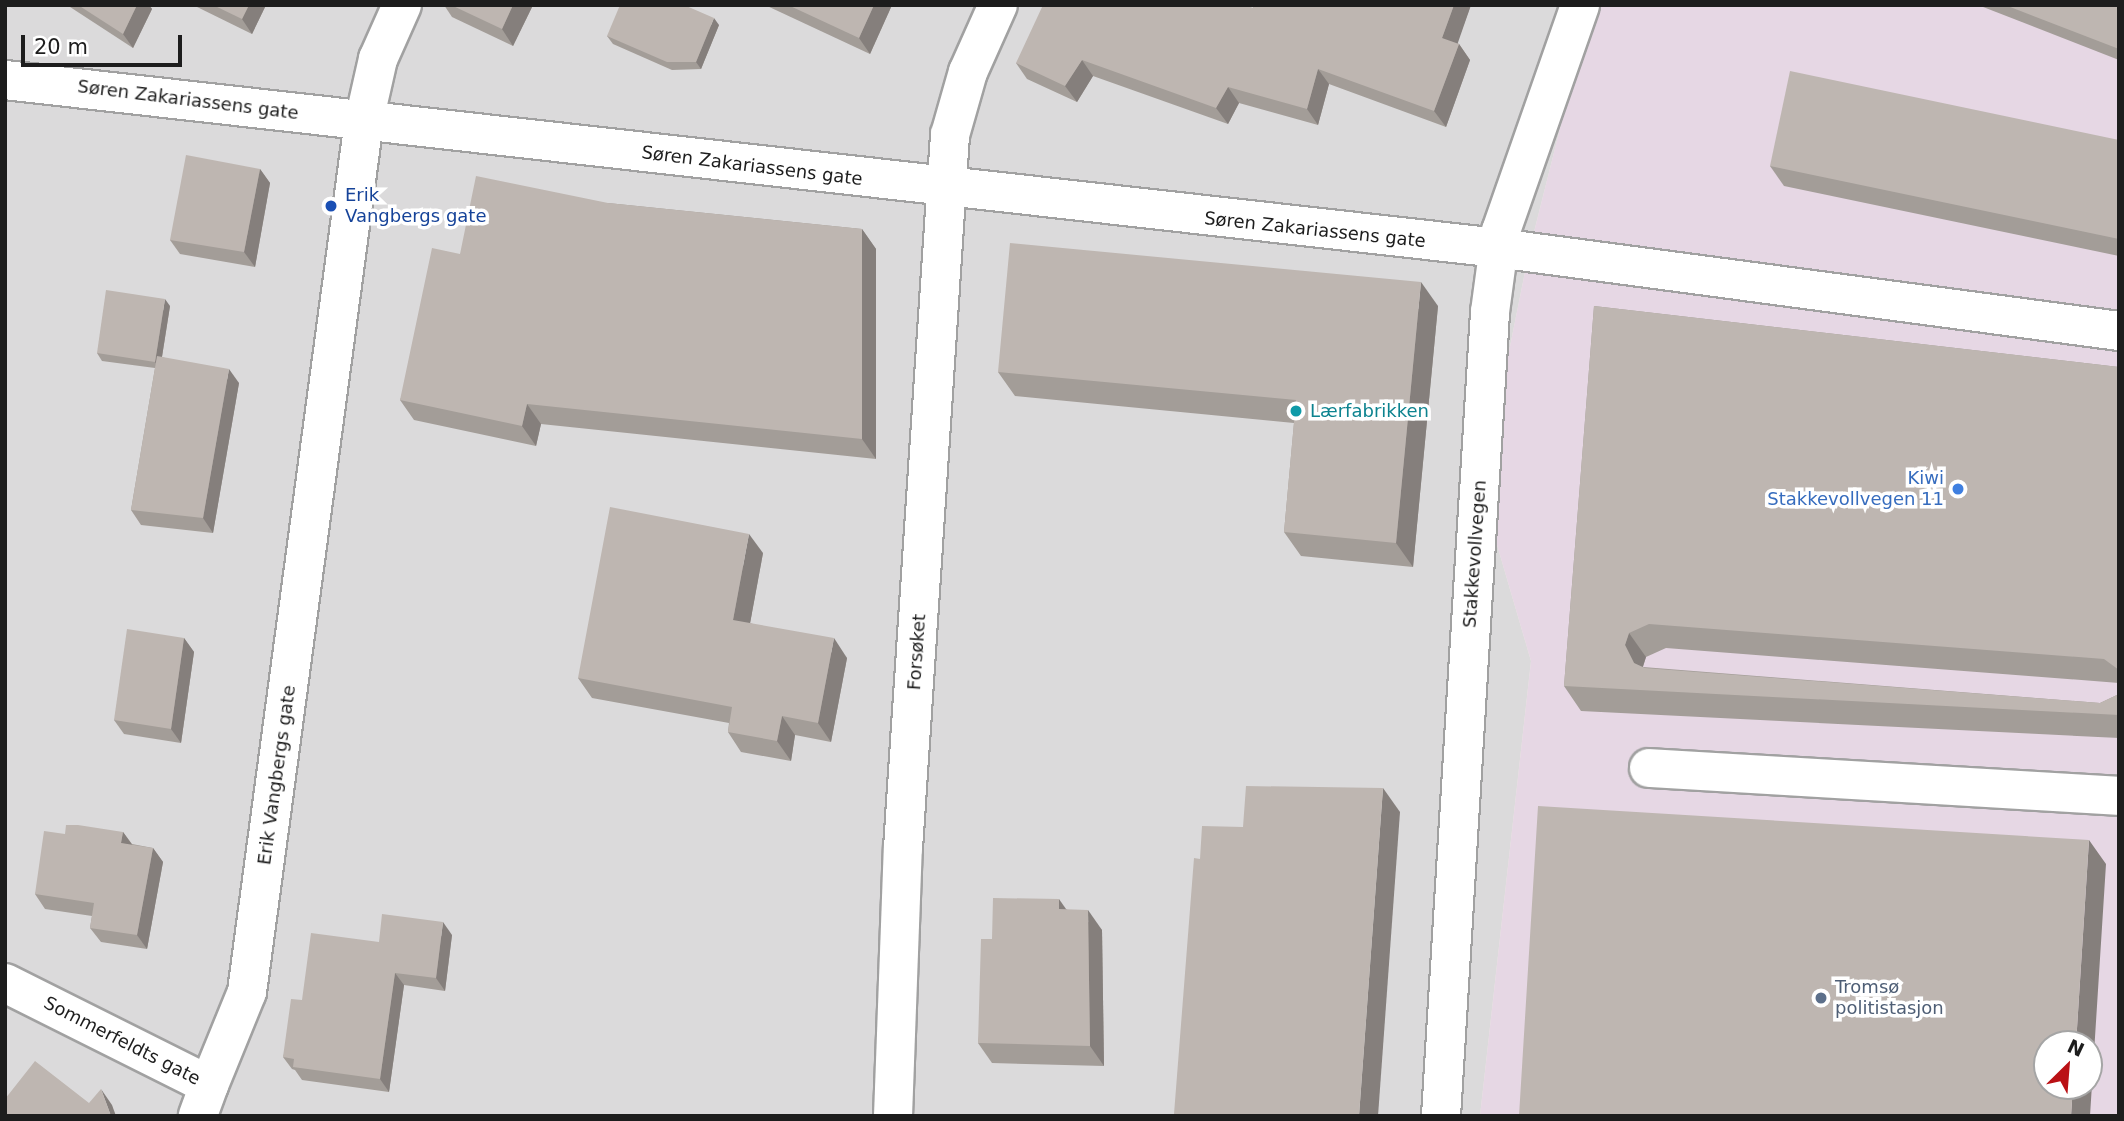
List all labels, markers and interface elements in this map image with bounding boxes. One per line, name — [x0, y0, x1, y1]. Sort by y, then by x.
scale bar — [24, 21, 186, 65]
text: 20 m — [34, 35, 88, 59]
street label: Søren Zakariassens gate — [76, 76, 300, 124]
street label: Søren Zakariassens gate — [640, 142, 864, 190]
place label: Erik Vangbergs gate — [345, 185, 486, 228]
marker: Erik Vangbergs gate — [323, 198, 339, 214]
street label: Søren Zakariassens gate — [1203, 208, 1427, 252]
place label: Lærfabrikken — [1310, 400, 1429, 422]
marker: Lærfabrikken — [1288, 403, 1304, 419]
place label: Kiwi Stakkevollvegen 11 — [1767, 468, 1944, 510]
street label: Stakkevollvegen — [1459, 479, 1491, 629]
marker: Kiwi Stakkevollvegen 11 — [1950, 481, 1966, 497]
street label: Forsøket — [904, 613, 930, 691]
street label: Erik Vangbergs gate — [254, 684, 300, 866]
place label: Tromsø politistasjon — [1835, 977, 1944, 1020]
marker: Tromsø politistasjon — [1813, 990, 1829, 1006]
street label: Sommerfeldts gate — [40, 992, 204, 1090]
north arrow — [2033, 1030, 2103, 1100]
text: N — [2064, 1034, 2088, 1061]

